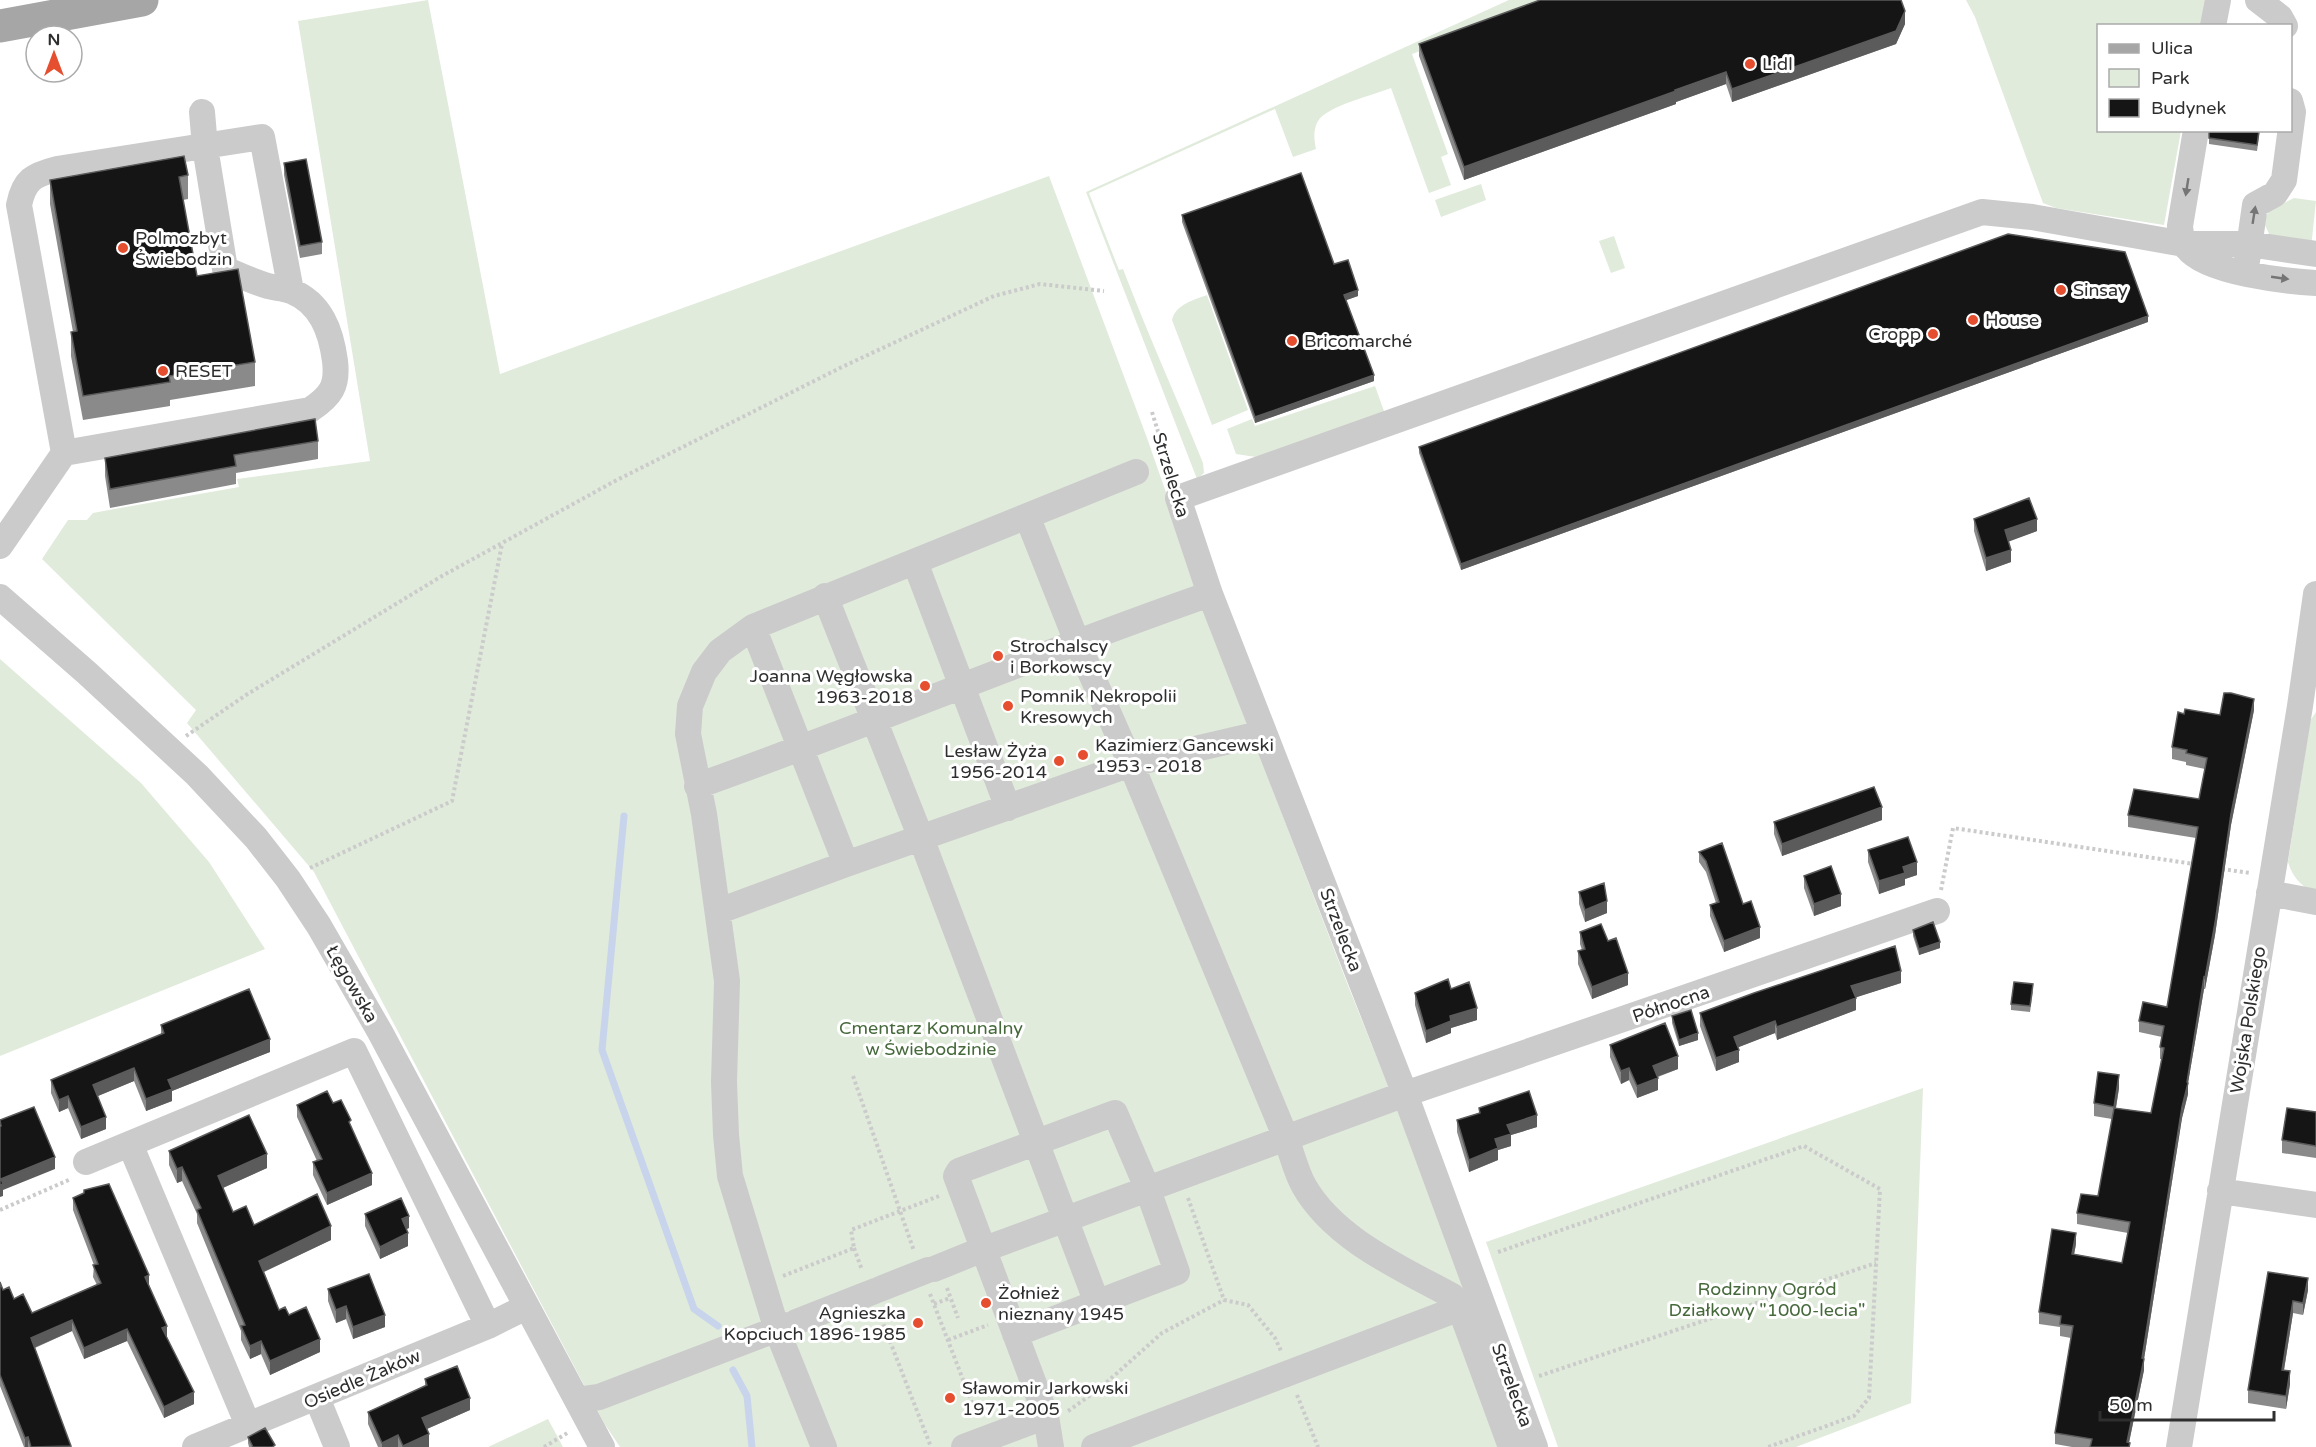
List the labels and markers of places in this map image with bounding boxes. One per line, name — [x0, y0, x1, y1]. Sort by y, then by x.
place label: Lidl — [1762, 53, 1793, 75]
marker: Lidl — [1743, 57, 1757, 71]
place label: Polmozbyt Świebodzin — [135, 227, 233, 270]
marker: Polmozbyt Świebodzin — [116, 241, 130, 255]
place label: Sinsay — [2073, 279, 2128, 301]
marker: Sinsay — [2054, 283, 2068, 297]
place label: House — [1985, 309, 2039, 331]
marker: House — [1966, 313, 1980, 327]
place label: Cropp — [1868, 323, 1921, 345]
marker: Cropp — [1926, 327, 1940, 341]
place label: Bricomarché — [1304, 330, 1412, 352]
marker: Bricomarché — [1285, 334, 1299, 348]
place label: RESET — [175, 360, 233, 382]
marker: RESET — [156, 364, 170, 378]
place label: Strochalscy i Borkowscy — [1010, 635, 1112, 678]
marker: Strochalscy i Borkowscy — [991, 649, 1005, 663]
place label: Joanna Węgłowska 1963-2018 — [750, 665, 913, 708]
marker: Joanna Węgłowska 1963-2018 — [918, 679, 932, 693]
place label: Pomnik Nekropolii Kresowych — [1020, 685, 1177, 728]
marker: Pomnik Nekropolii Kresowych — [1001, 699, 1015, 713]
place label: Kazimierz Gancewski 1953 - 2018 — [1095, 734, 1274, 777]
place label: Lesław Żyża 1956-2014 — [944, 740, 1047, 783]
marker: Kazimierz Gancewski 1953 - 2018 — [1076, 748, 1090, 762]
marker: Lesław Żyża 1956-2014 — [1052, 754, 1066, 768]
place label: Żołnież nieznany 1945 — [998, 1282, 1124, 1325]
marker: Żołnież nieznany 1945 — [979, 1296, 993, 1310]
place label: Agnieszka Kopciuch 1896-1985 — [724, 1302, 906, 1345]
marker: Agnieszka Kopciuch 1896-1985 — [911, 1316, 925, 1330]
place label: Sławomir Jarkowski 1971-2005 — [962, 1377, 1128, 1420]
marker: Sławomir Jarkowski 1971-2005 — [943, 1391, 957, 1405]

